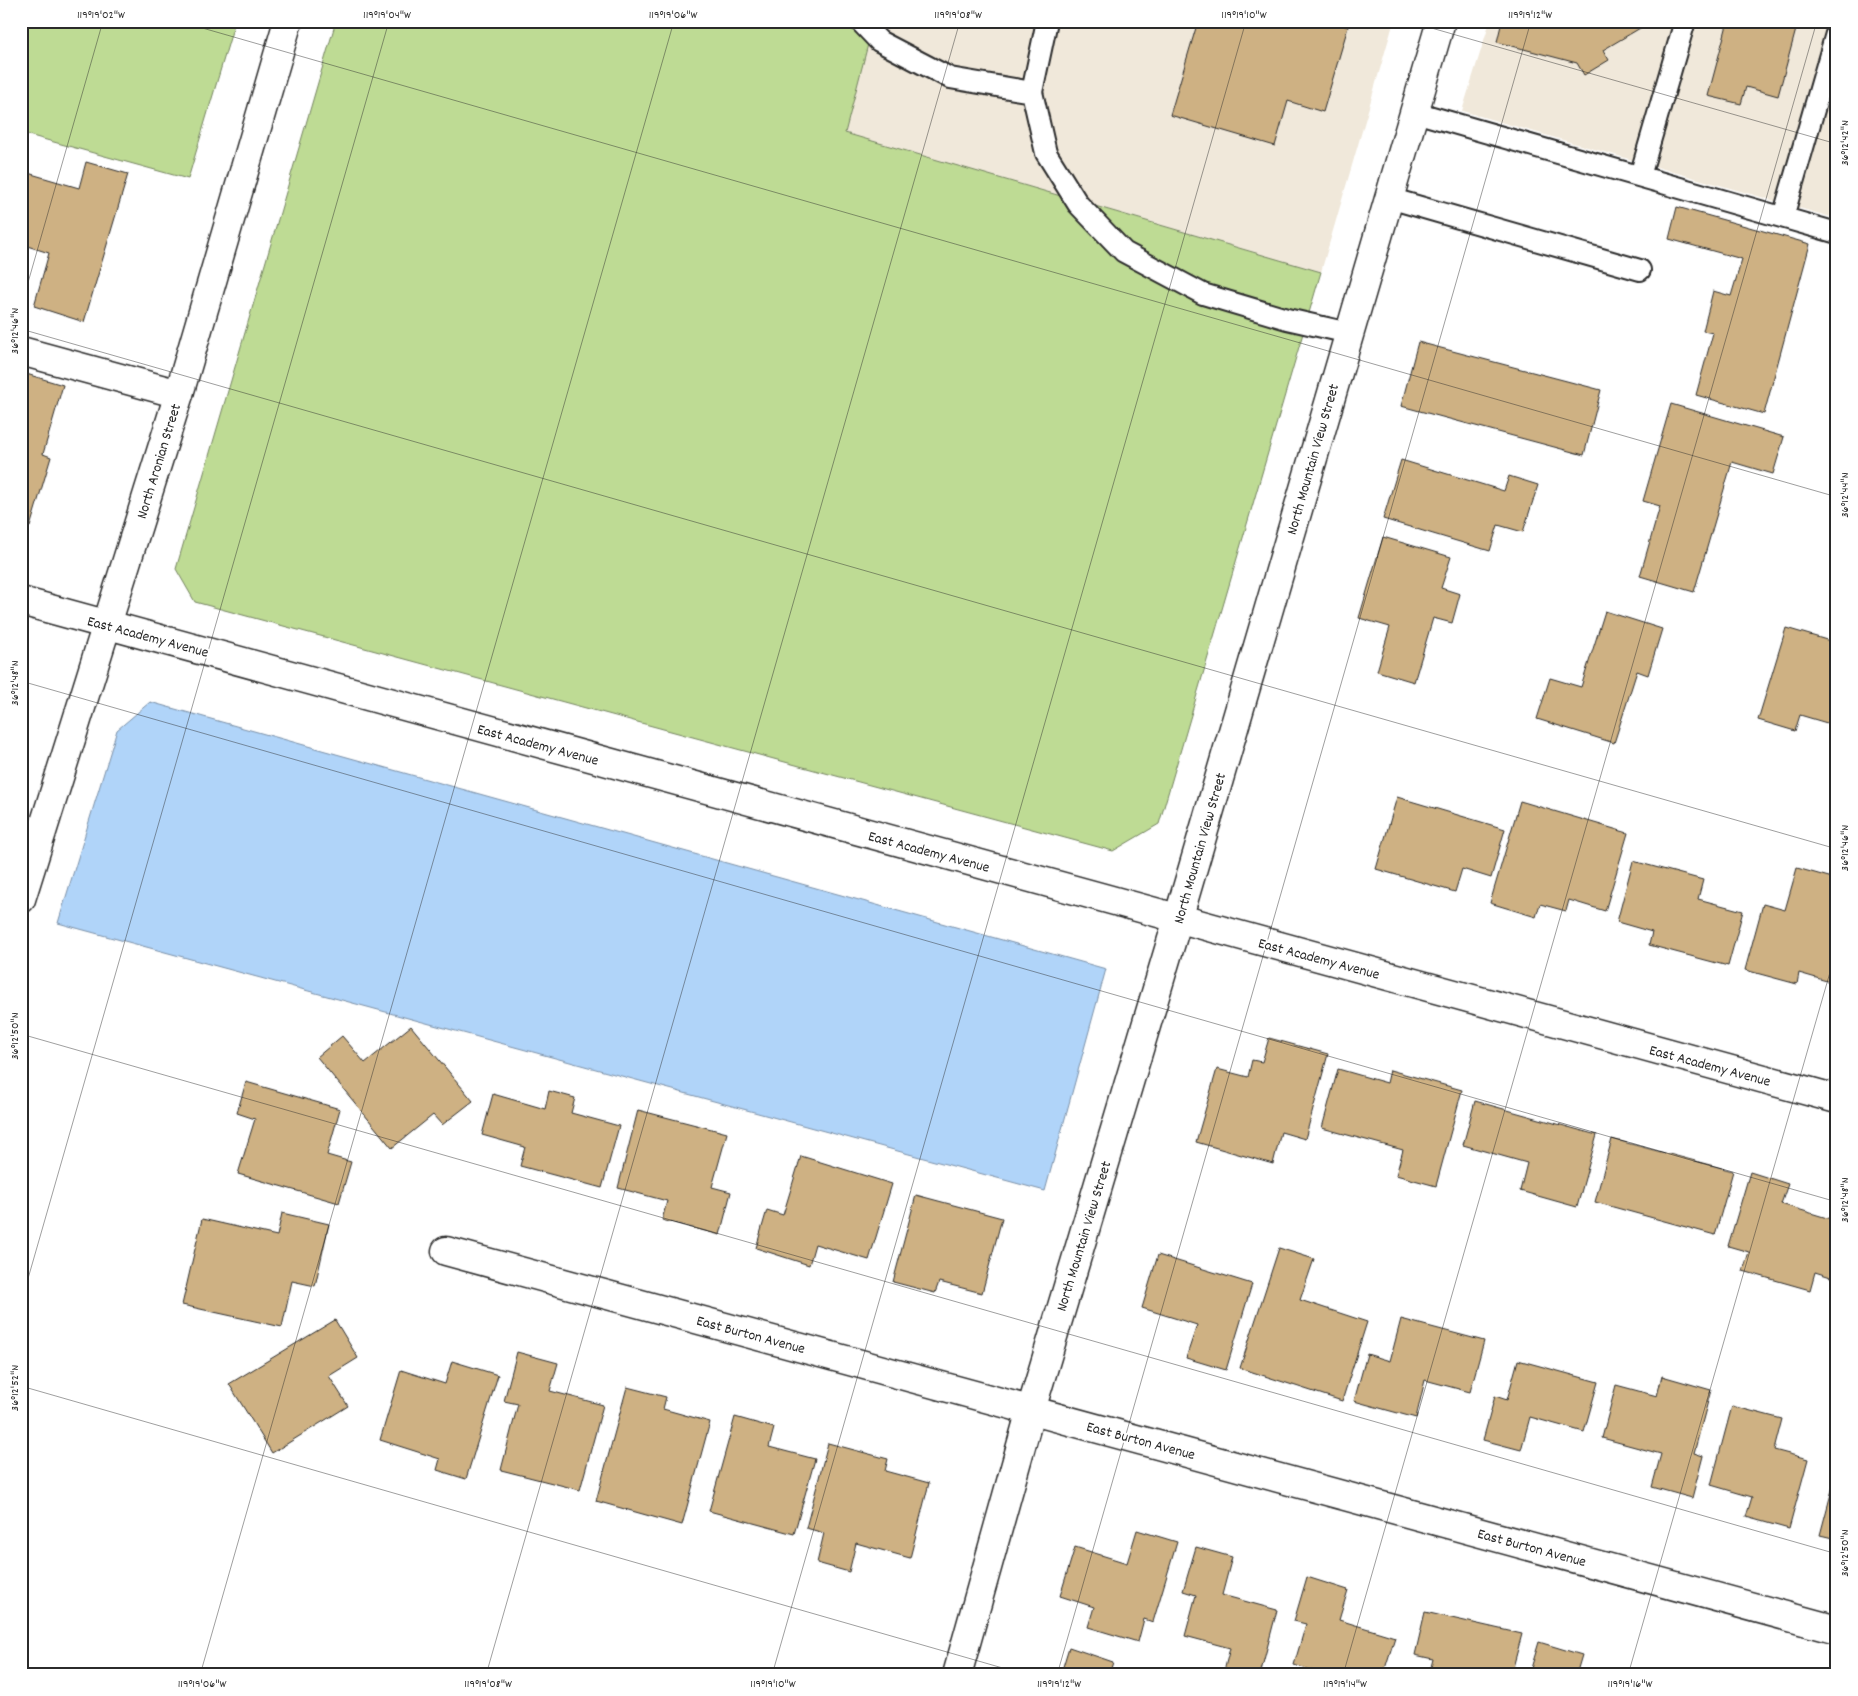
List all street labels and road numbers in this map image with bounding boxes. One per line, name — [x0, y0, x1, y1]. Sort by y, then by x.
street label: North Mountain View Street — [1282, 381, 1346, 538]
street label: North Aronian Street — [132, 401, 188, 522]
street label: East Academy Avenue — [84, 611, 211, 665]
street label: East Academy Avenue — [474, 719, 601, 773]
street label: North Mountain View Street — [1169, 770, 1233, 927]
street label: East Academy Avenue — [865, 826, 992, 880]
street label: East Academy Avenue — [1255, 933, 1382, 987]
street label: East Academy Avenue — [1646, 1040, 1773, 1094]
street label: North Mountain View Street — [1052, 1158, 1118, 1314]
street label: East Burton Avenue — [694, 1311, 808, 1361]
street label: East Burton Avenue — [1084, 1417, 1198, 1467]
street label: East Burton Avenue — [1475, 1524, 1589, 1574]

